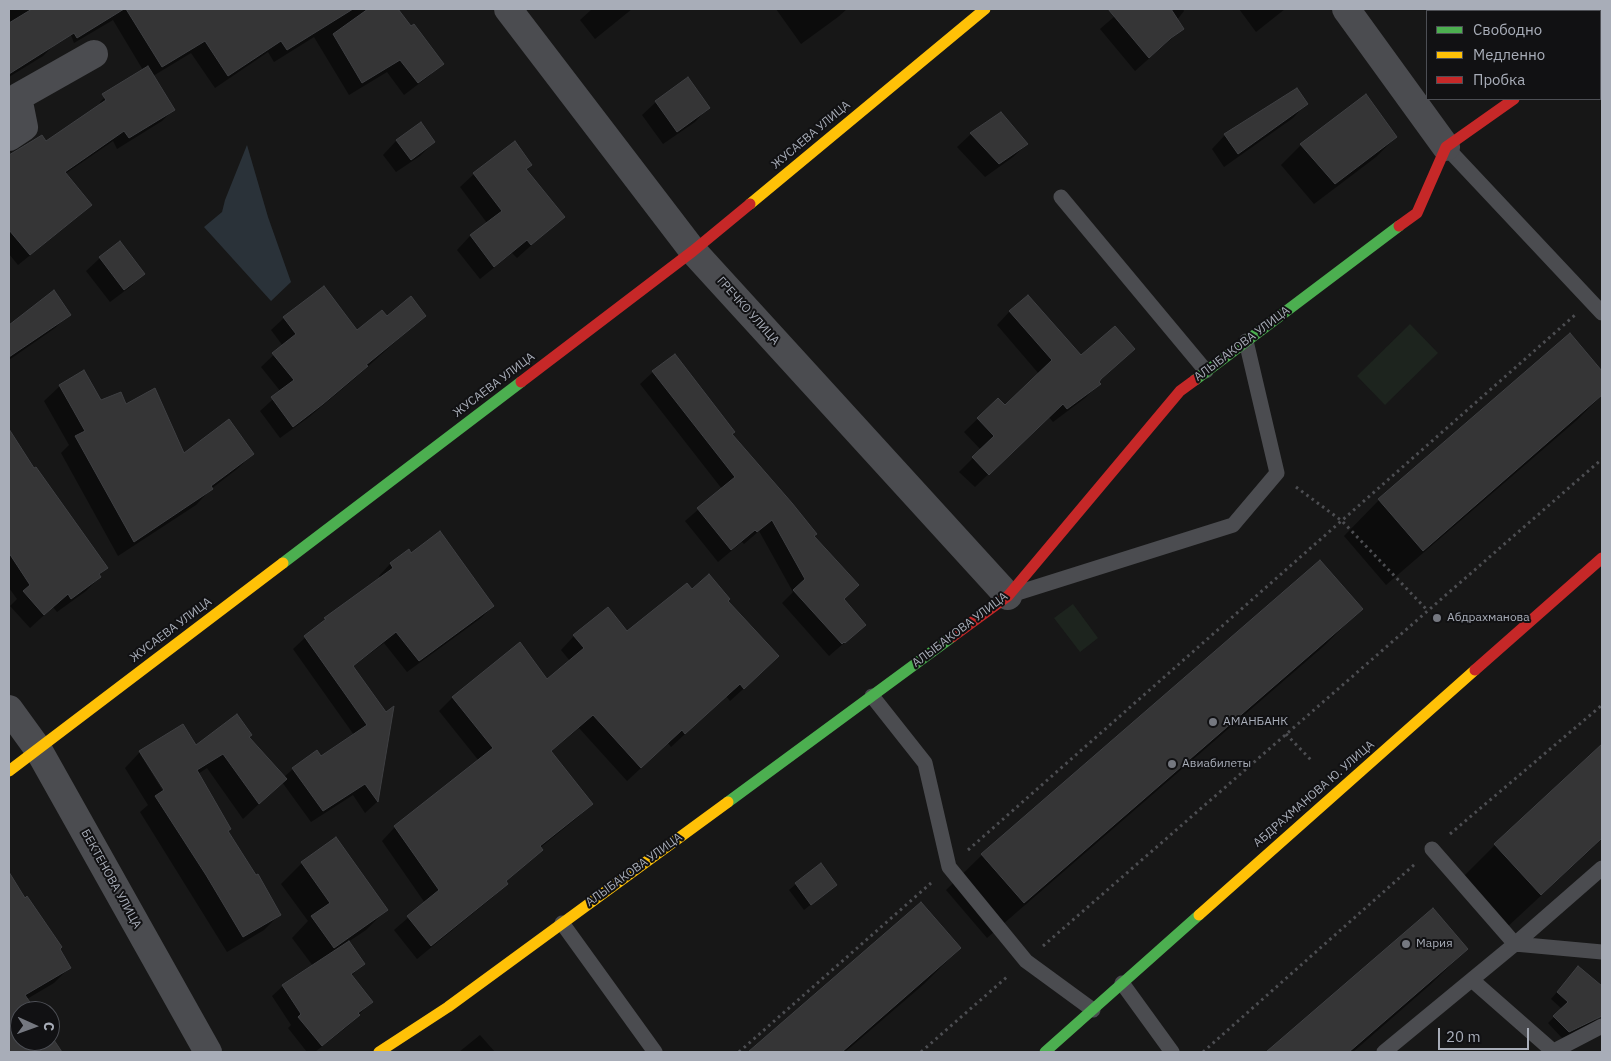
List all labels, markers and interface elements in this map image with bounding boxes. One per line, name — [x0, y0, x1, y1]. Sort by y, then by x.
legend — [1426, 10, 1601, 100]
text: Свободно — [1473, 20, 1542, 39]
text: Медленно — [1473, 45, 1545, 64]
text: Пробка — [1473, 70, 1525, 89]
street label: ЖУСАЕВА УЛИЦА — [769, 98, 853, 172]
street label: ГРЕЧКО УЛИЦА — [714, 274, 782, 348]
street label: АЛЫБАКОВА УЛИЦА — [1191, 303, 1293, 385]
street label: ЖУСАЕВА УЛИЦА — [450, 350, 538, 420]
street label: АЛЫБАКОВА УЛИЦА — [909, 589, 1011, 671]
street label: ЖУСАЕВА УЛИЦА — [127, 595, 215, 665]
place label: Абдрахманова — [1447, 611, 1530, 625]
marker: Абдрахманова — [1431, 612, 1443, 624]
place label: АМАНБАНК — [1223, 715, 1288, 729]
marker: АМАНБАНК — [1207, 716, 1219, 728]
street label: АБДРАХМАНОВА Ю. УЛИЦА — [1251, 738, 1377, 850]
place label: Авиабилеты — [1182, 757, 1251, 771]
marker: Авиабилеты — [1166, 758, 1178, 770]
street label: БЕКТЕНОВА УЛИЦА — [78, 827, 144, 931]
street label: АЛЫБАКОВА УЛИЦА — [583, 830, 685, 910]
place label: Мария — [1416, 937, 1453, 951]
marker: Мария — [1400, 938, 1412, 950]
north arrow — [10, 1001, 60, 1051]
scale bar — [1441, 1018, 1532, 1050]
text: С — [40, 1022, 58, 1031]
text: 20 m — [1446, 1027, 1481, 1046]

